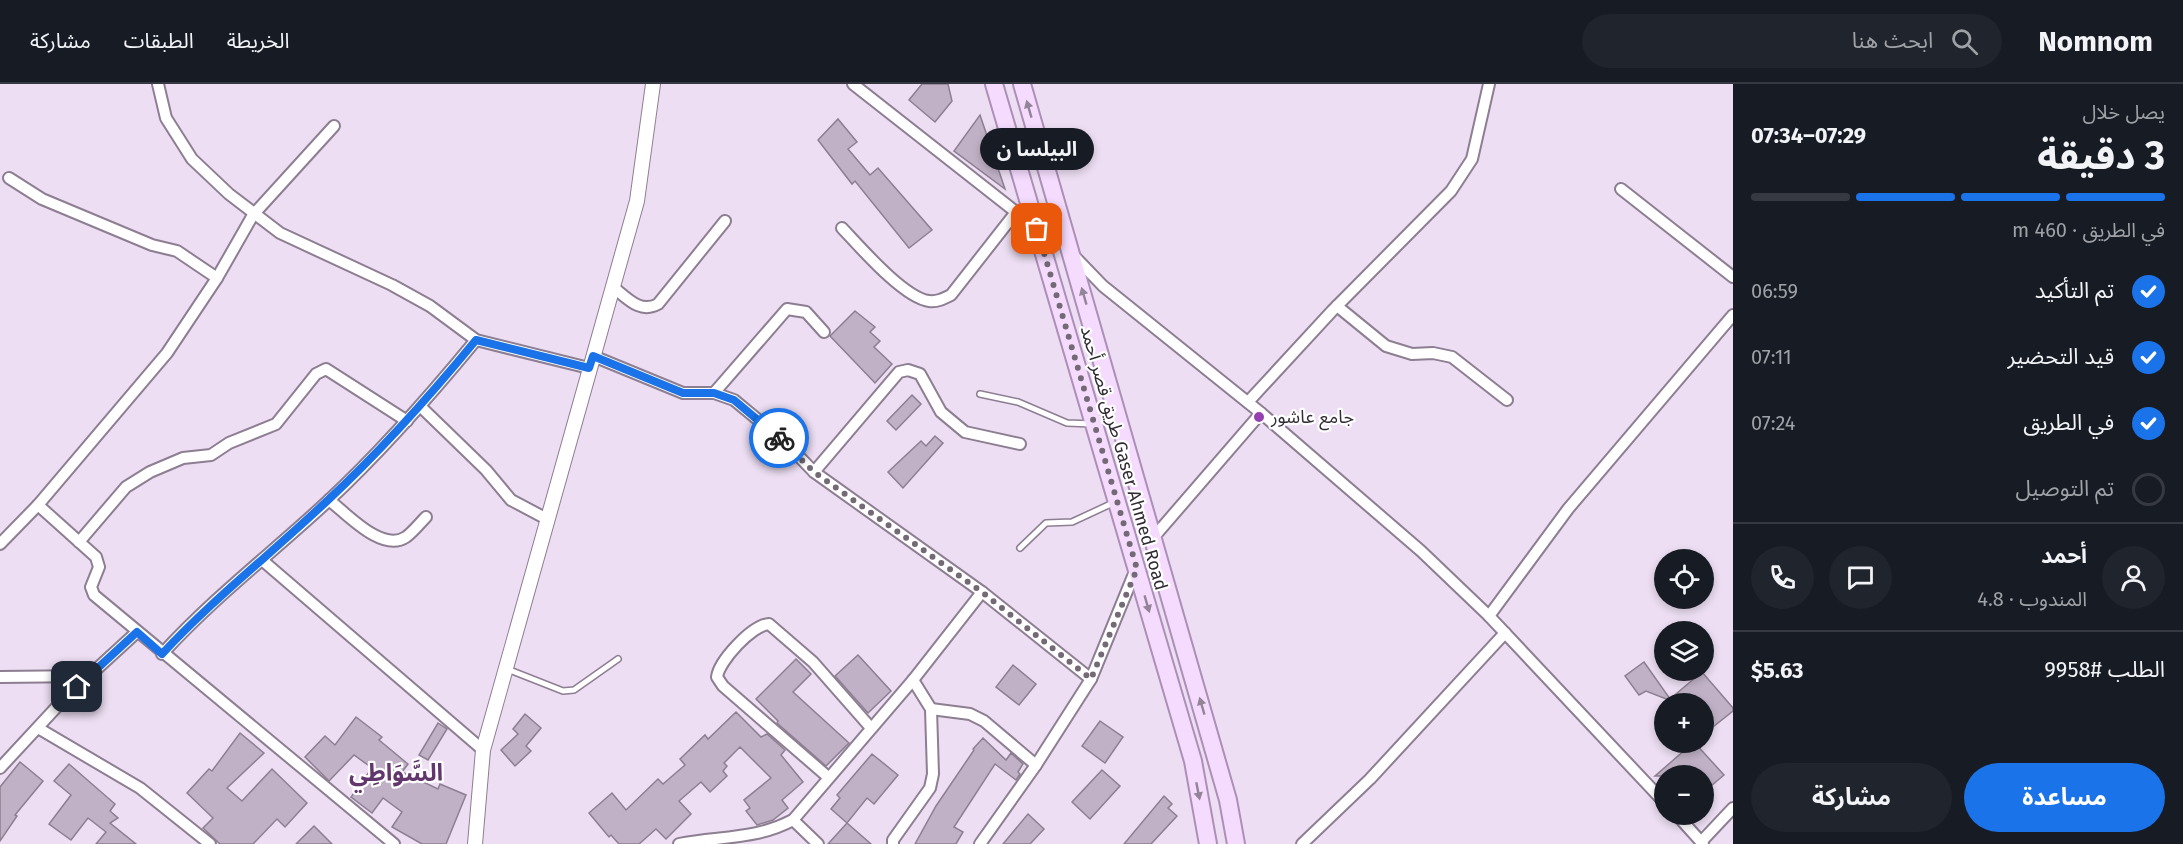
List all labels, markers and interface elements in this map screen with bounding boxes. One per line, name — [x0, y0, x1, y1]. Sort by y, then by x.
search box — [1582, 14, 2002, 68]
icon: search — [1948, 25, 1981, 58]
text: Nomnom — [2038, 25, 2153, 58]
text: ابحث هنا — [1852, 27, 1933, 54]
text: مشاركة — [30, 28, 91, 54]
text: الطبقات — [124, 28, 194, 54]
text: الخريطة — [227, 28, 290, 54]
one-way arrow — [1024, 100, 1033, 118]
text: يصل خلال — [2082, 100, 2165, 124]
text: 07:29–07:34 — [1751, 122, 1866, 149]
callout: البيلسا ن — [980, 127, 1094, 169]
text: 3 دقيقة — [2037, 133, 2165, 179]
text: البيلسا ن — [997, 137, 1077, 161]
pin — [1011, 203, 1062, 254]
icon: bag — [1020, 212, 1053, 245]
text: في الطريق · 460 m — [2012, 218, 2165, 242]
icon: check — [2132, 275, 2165, 308]
text: تم التأكيد — [2035, 277, 2114, 304]
text: 06:59 — [1751, 279, 1798, 303]
one-way arrow — [1079, 287, 1088, 305]
street label: طريق قصر أحمد Gaser Ahmed Road — [1076, 323, 1173, 593]
icon: check — [2132, 341, 2165, 374]
text: قيد التحضير — [2007, 343, 2114, 370]
text: 07:11 — [1751, 345, 1792, 369]
place label: جامع عاشور — [1270, 406, 1354, 431]
icon: check — [2132, 407, 2165, 440]
courier — [749, 408, 809, 468]
text: في الطريق — [2023, 409, 2114, 436]
marker: جامع عاشور — [1252, 410, 1266, 424]
text: 07:24 — [1751, 411, 1795, 435]
icon: bike — [763, 422, 796, 455]
text: تم التوصيل — [2016, 475, 2114, 502]
text: أحمد — [2041, 542, 2087, 569]
button: phone — [1751, 546, 1814, 609]
button: chat — [1829, 546, 1892, 609]
button: person — [2102, 546, 2165, 609]
map controls — [1654, 549, 1714, 825]
button: locate — [1654, 549, 1714, 609]
text: المندوب · 4.8 — [1977, 587, 2087, 611]
one-way arrow — [1143, 595, 1152, 613]
button: layers — [1654, 621, 1714, 681]
text: الطلب #9958 — [2044, 656, 2165, 683]
text: $5.63 — [1751, 657, 1804, 684]
pin — [51, 661, 102, 712]
icon: home — [60, 670, 93, 703]
button: + — [1654, 693, 1714, 753]
one-way arrow — [1197, 697, 1206, 715]
district label: السَّوَاطِي — [349, 759, 443, 793]
button: مشاركة — [1751, 763, 1952, 832]
button: مساعدة — [1964, 763, 2165, 832]
button: − — [1654, 765, 1714, 825]
one-way arrow — [1194, 782, 1203, 801]

